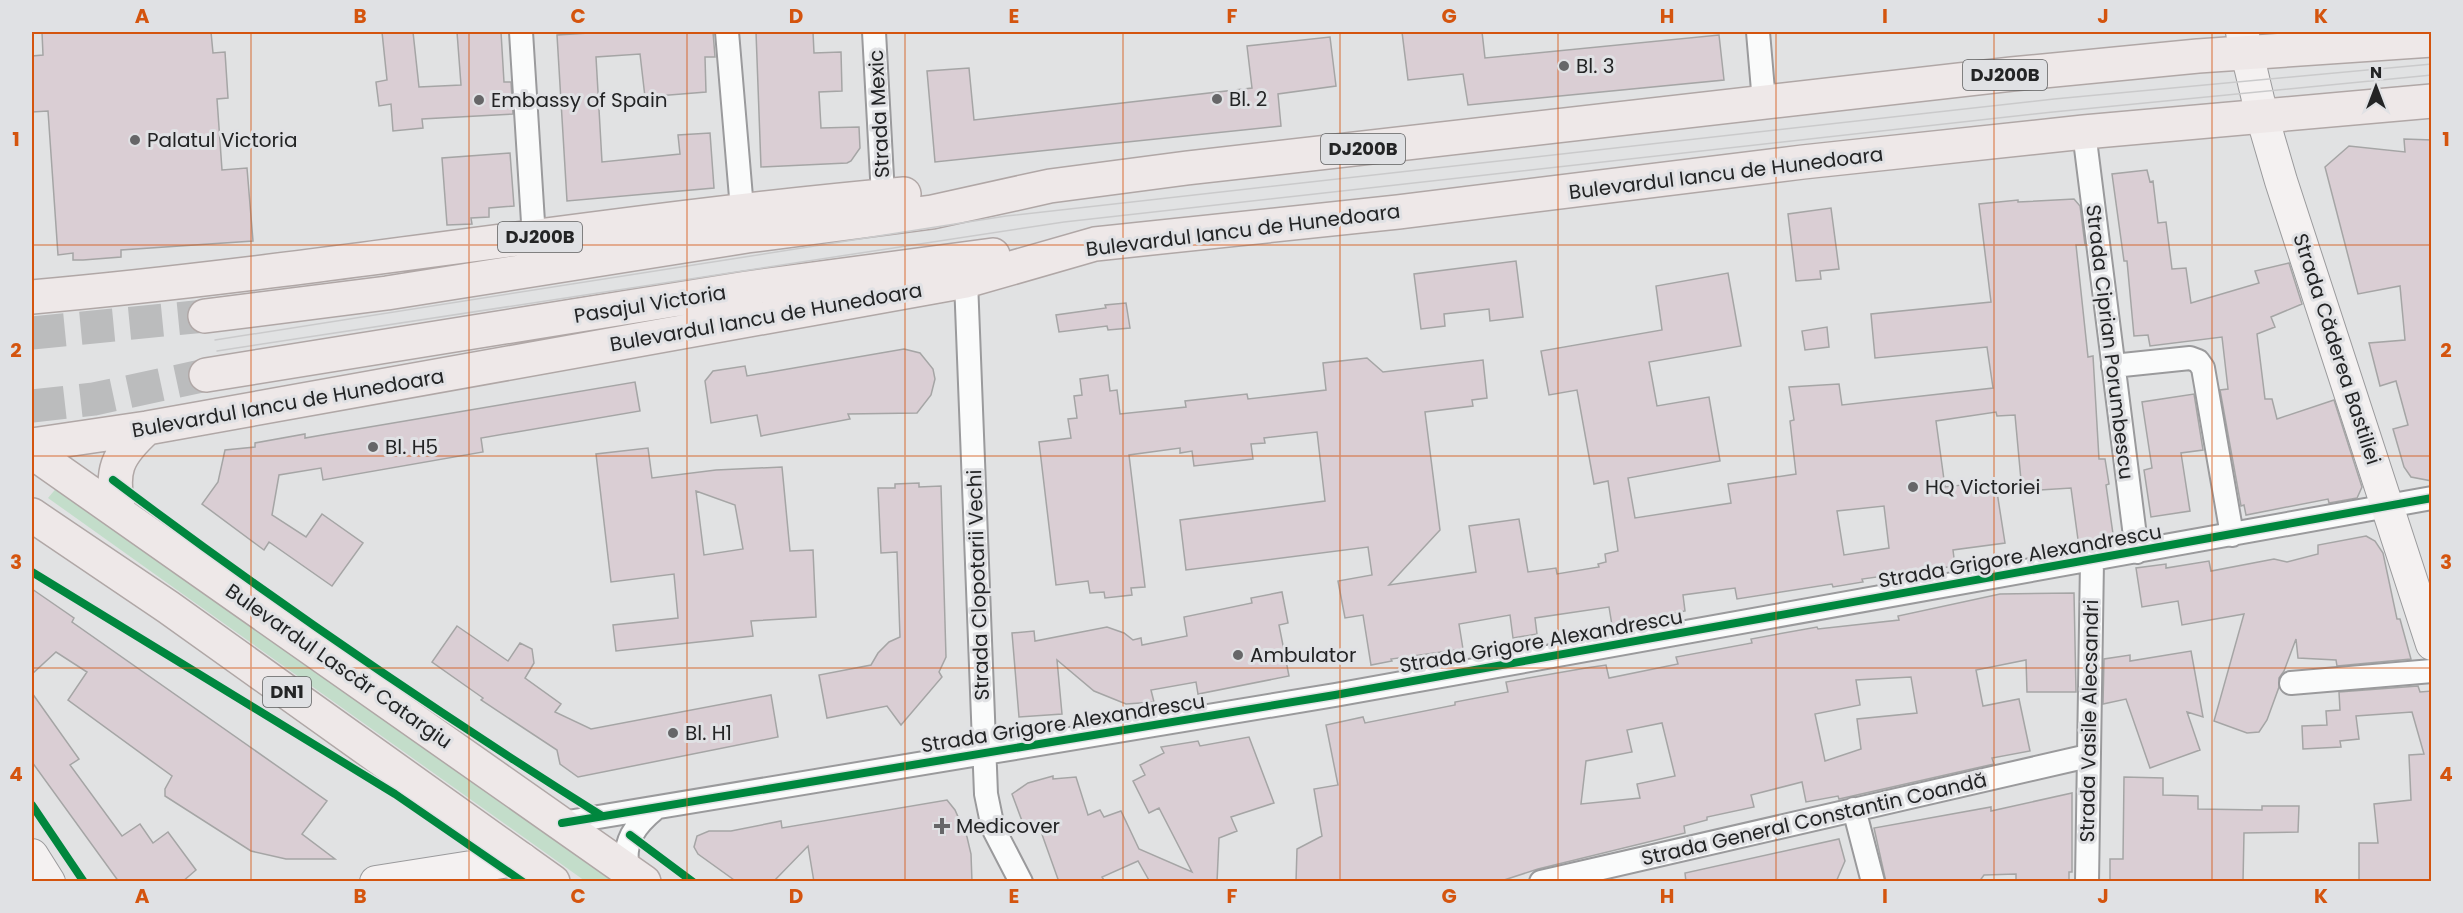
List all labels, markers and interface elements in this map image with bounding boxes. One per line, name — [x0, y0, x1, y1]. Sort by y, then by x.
text: A — [135, 2, 150, 30]
text: B — [353, 2, 367, 30]
text: C — [570, 2, 586, 30]
text: D — [789, 2, 803, 30]
text: E — [1009, 2, 1019, 30]
text: F — [1227, 2, 1238, 30]
text: G — [1441, 2, 1457, 30]
text: H — [1660, 2, 1674, 30]
text: I — [1882, 2, 1888, 30]
text: J — [2097, 2, 2109, 30]
text: K — [2314, 2, 2328, 30]
street label: Strada Mexic — [862, 49, 896, 179]
place label: Bl. 3 — [1576, 52, 1615, 80]
north arrow — [2346, 57, 2406, 117]
marker: Bl. 3 — [1557, 59, 1571, 73]
road number: DJ200B — [1963, 60, 2047, 90]
text: N — [2370, 61, 2382, 84]
place label: Bl. 2 — [1229, 85, 1267, 113]
place label: Embassy of Spain — [491, 86, 668, 114]
marker: Bl. 2 — [1210, 92, 1224, 106]
marker: Embassy of Spain — [472, 93, 486, 107]
text: 1 — [12, 125, 20, 153]
text: 1 — [2442, 125, 2450, 153]
place label: Palatul Victoria — [147, 126, 297, 154]
marker: Palatul Victoria — [128, 133, 142, 147]
road number: DJ200B — [1321, 134, 1405, 164]
street label: Bulevardul Iancu de Hunedoara — [1567, 140, 1885, 206]
street label: Bulevardul Iancu de Hunedoara — [1084, 197, 1402, 263]
street label: Strada Ciprian Porumbescu — [2079, 203, 2141, 481]
road number: DJ200B — [498, 222, 582, 252]
street label: Strada Căderea Bastiliei — [2286, 230, 2388, 468]
street label: Bulevardul Iancu de Hunedoara — [608, 276, 924, 358]
street label: Pasajul Victoria — [572, 278, 728, 330]
text: 2 — [10, 336, 22, 364]
text: 2 — [2440, 336, 2452, 364]
street label: Bulevardul Iancu de Hunedoara — [130, 362, 446, 444]
place label: Bl. H5 — [385, 433, 438, 461]
marker: Bl. H5 — [366, 440, 380, 454]
street label: Strada Clopotarii Vechi — [960, 469, 996, 701]
place label: HQ Victoriei — [1925, 473, 2040, 501]
marker: HQ Victoriei — [1906, 480, 1920, 494]
street label: Strada Grigore Alexandrescu — [1876, 517, 2164, 595]
text: 3 — [10, 548, 22, 576]
text: 3 — [2440, 548, 2452, 576]
street label: Bulevardul Lascăr Catargiu — [220, 577, 458, 755]
street label: Strada Vasile Alecsandri — [2073, 599, 2105, 843]
street label: Strada Grigore Alexandrescu — [1397, 602, 1685, 680]
place label: Ambulator — [1250, 641, 1356, 669]
marker: Ambulator — [1231, 648, 1245, 662]
road number: DN1 — [263, 677, 311, 707]
street label: Strada Grigore Alexandrescu — [919, 687, 1207, 759]
place label: Bl. H1 — [685, 719, 732, 747]
marker: Bl. H1 — [666, 726, 680, 740]
text: 4 — [9, 760, 23, 788]
text: 4 — [2439, 760, 2453, 788]
street label: Strada General Constantin Coandă — [1638, 766, 1990, 872]
place label: Medicover — [956, 812, 1060, 840]
marker: Medicover — [933, 817, 951, 835]
text: A — [135, 882, 150, 910]
text: B — [353, 882, 367, 910]
text: C — [570, 882, 586, 910]
text: D — [789, 882, 803, 910]
text: E — [1009, 882, 1019, 910]
text: F — [1227, 882, 1238, 910]
text: G — [1441, 882, 1457, 910]
text: H — [1660, 882, 1674, 910]
text: I — [1882, 882, 1888, 910]
text: J — [2097, 882, 2109, 910]
text: K — [2314, 882, 2328, 910]

